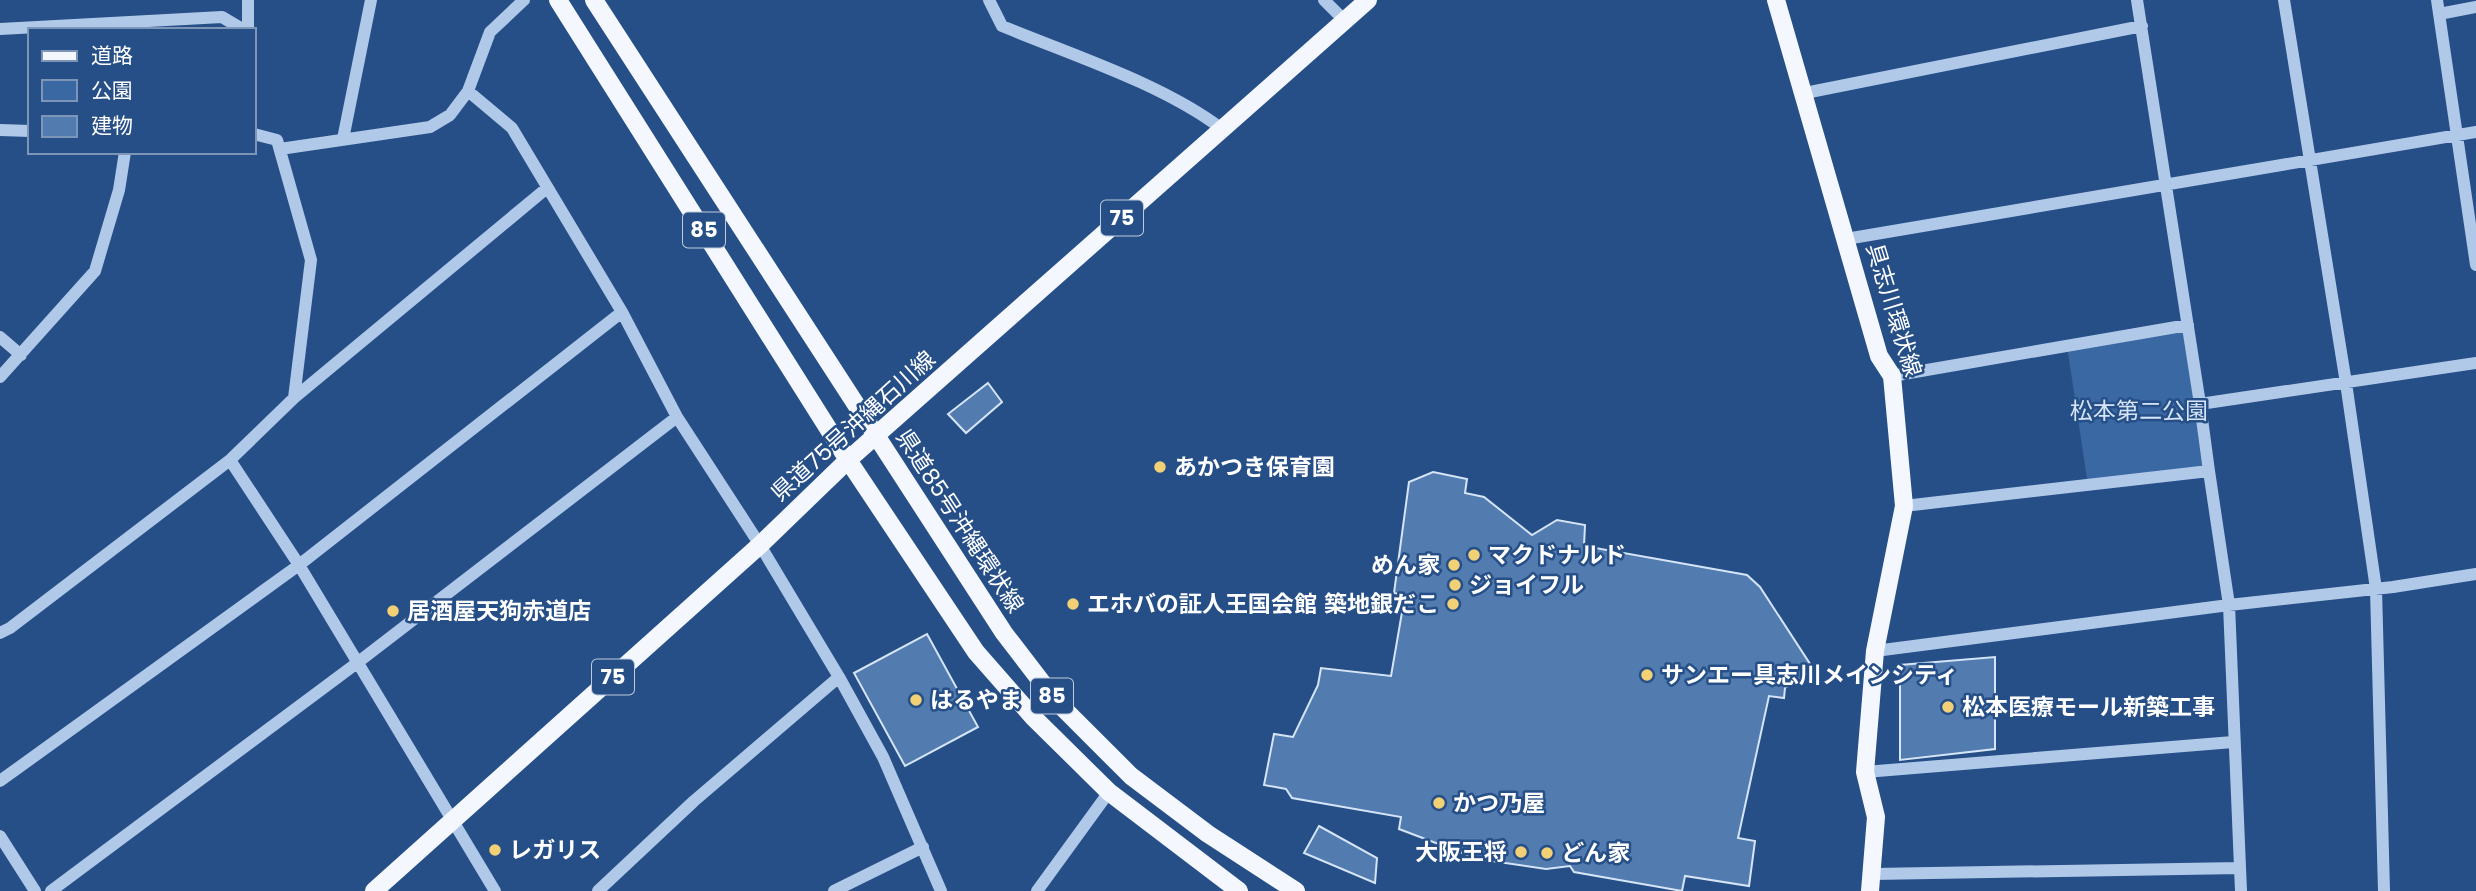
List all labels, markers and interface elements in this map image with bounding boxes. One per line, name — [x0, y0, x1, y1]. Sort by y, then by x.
legend — [28, 28, 256, 154]
text: 道路 — [91, 41, 133, 70]
text: 公園 — [91, 76, 133, 105]
text: 建物 — [91, 111, 133, 140]
road number: 75 — [1101, 200, 1143, 235]
road number: 85 — [683, 212, 725, 247]
street label: 具志川環状線 — [1859, 239, 1929, 381]
street label: 県道75号沖縄石川線 — [764, 344, 942, 508]
park label: 松本第二公園 — [2070, 395, 2208, 427]
street label: 県道85号沖縄環状線 — [889, 423, 1031, 619]
place label: あかつき保育園 — [1174, 451, 1335, 483]
marker: あかつき保育園 — [1152, 459, 1168, 475]
place label: マクドナルド — [1488, 539, 1626, 571]
marker: マクドナルド — [1466, 547, 1482, 563]
place label: めん家 — [1371, 549, 1440, 581]
marker: めん家 — [1446, 557, 1462, 573]
place label: ジョイフル — [1469, 569, 1584, 601]
marker: ジョイフル — [1447, 577, 1463, 593]
place label: エホバの証人王国会館 — [1087, 588, 1317, 620]
place label: 築地銀だこ — [1324, 588, 1439, 620]
place label: 居酒屋天狗赤道店 — [407, 595, 591, 627]
marker: エホバの証人王国会館 — [1065, 596, 1081, 612]
marker: 築地銀だこ — [1445, 596, 1461, 612]
marker: 居酒屋天狗赤道店 — [385, 603, 401, 619]
place label: サンエー具志川メインシティ — [1661, 659, 1959, 691]
road number: 75 — [592, 660, 634, 694]
marker: サンエー具志川メインシティ — [1639, 667, 1655, 683]
road number: 85 — [1031, 678, 1073, 714]
place label: はるやま — [930, 684, 1022, 716]
place label: 松本医療モール新築工事 — [1962, 691, 2215, 723]
marker: はるやま — [908, 692, 924, 708]
marker: 松本医療モール新築工事 — [1940, 699, 1956, 715]
place label: かつ乃屋 — [1453, 787, 1545, 819]
marker: かつ乃屋 — [1431, 795, 1447, 811]
place label: レガリス — [509, 834, 601, 866]
place label: 大阪王将 — [1415, 836, 1507, 868]
place label: どん家 — [1561, 837, 1630, 869]
marker: レガリス — [487, 842, 503, 858]
marker: 大阪王将 — [1513, 844, 1529, 860]
marker: どん家 — [1539, 845, 1555, 861]

